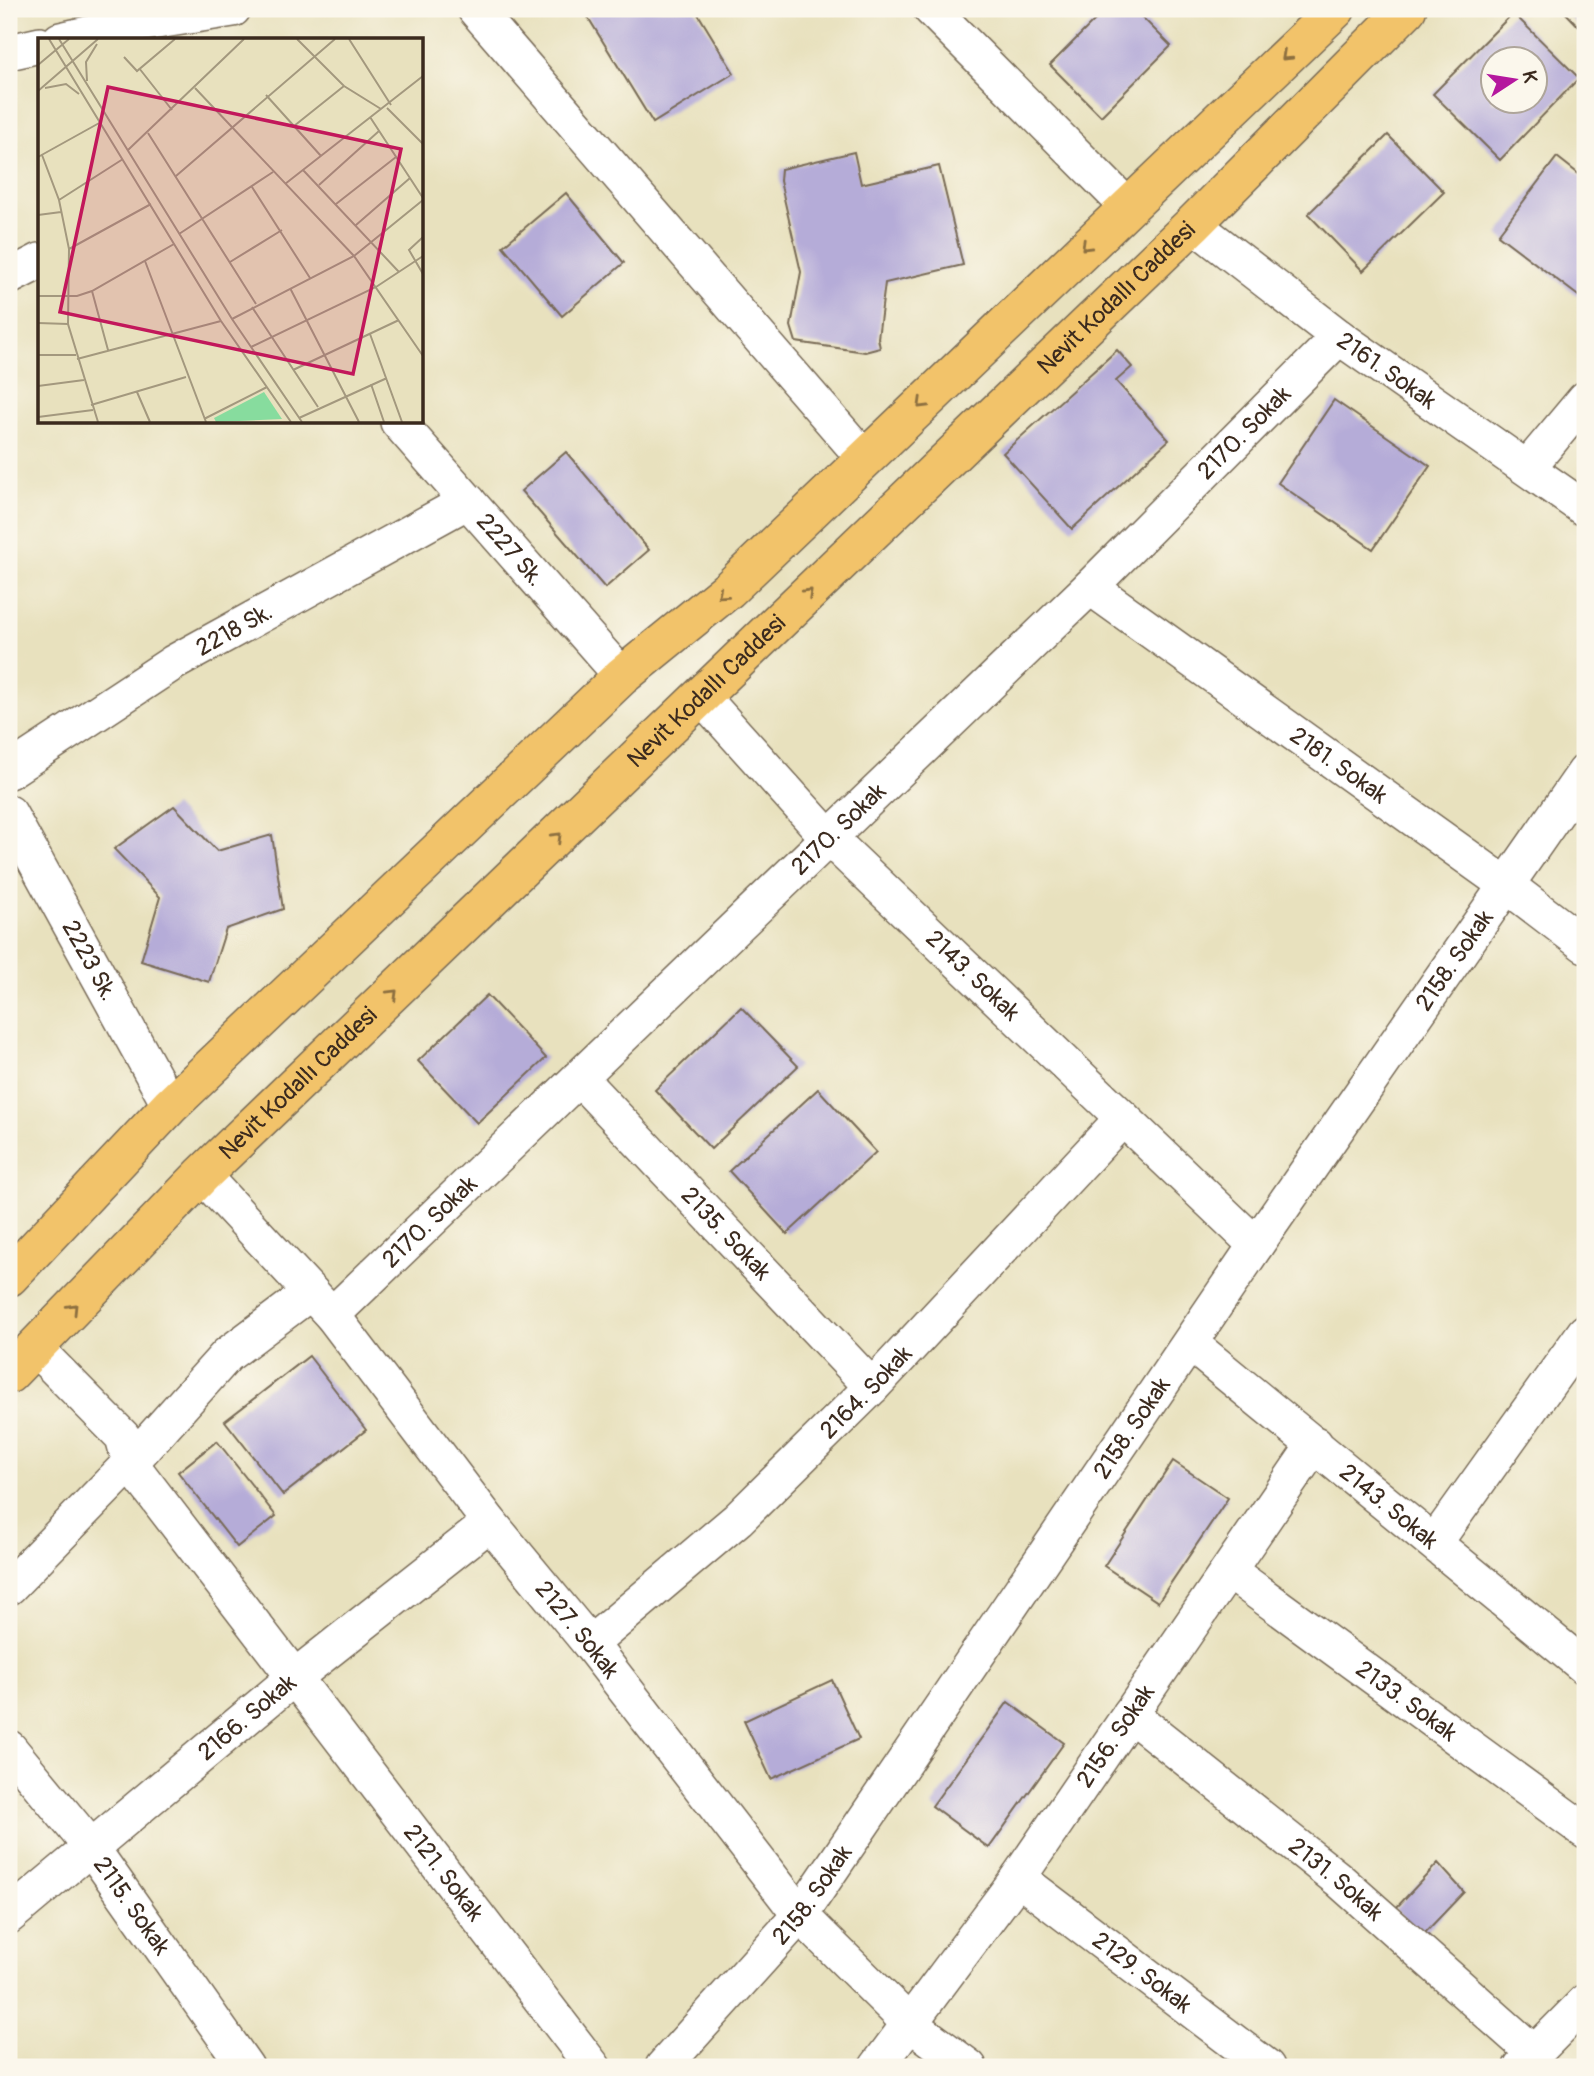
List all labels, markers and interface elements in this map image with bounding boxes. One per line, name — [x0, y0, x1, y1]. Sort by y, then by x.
inset map — [38, 38, 424, 424]
north arrow — [1478, 46, 1548, 116]
one-way arrow — [1281, 47, 1294, 60]
text: K — [1517, 69, 1543, 85]
street label: Nevit Kodallı Caddesi — [1031, 216, 1201, 381]
one-way arrow — [1081, 237, 1094, 250]
street label: 2161. Sokak — [1331, 326, 1442, 416]
street label: 2170. Sokak — [1191, 380, 1297, 486]
one-way arrow — [917, 395, 930, 408]
street label: 2227 Sk. — [470, 507, 550, 592]
one-way arrow — [717, 586, 729, 599]
one-way arrow — [800, 588, 813, 601]
street label: 2218 Sk. — [191, 597, 278, 663]
street label: Nevit Kodallı Caddesi — [621, 609, 792, 774]
street label: 2181. Sokak — [1284, 721, 1393, 810]
street label: 2170. Sokak — [785, 777, 892, 881]
one-way arrow — [549, 832, 562, 845]
street label: 2158. Sokak — [1409, 904, 1500, 1017]
street label: 2223 Sk. — [56, 915, 123, 1006]
street label: 2143. Sokak — [920, 924, 1026, 1027]
one-way arrow — [385, 989, 398, 1002]
street label: Nevit Kodallı Caddesi — [213, 1001, 383, 1166]
street label: 2170. Sokak — [376, 1170, 483, 1274]
street label: 2135. Sokak — [675, 1181, 777, 1286]
one-way arrow — [65, 1303, 78, 1316]
street label: 2164. Sokak — [814, 1340, 918, 1445]
street label: 2158. Sokak — [1087, 1372, 1177, 1484]
street label: 2143. Sokak — [1334, 1458, 1444, 1556]
street label: 2127. Sokak — [529, 1575, 625, 1684]
street label: 2133. Sokak — [1350, 1655, 1463, 1748]
street label: 2166. Sokak — [192, 1668, 302, 1767]
street label: 2156. Sokak — [1070, 1679, 1161, 1793]
street label: 2121. Sokak — [397, 1819, 490, 1927]
street label: 2131. Sokak — [1283, 1832, 1389, 1927]
street label: 2158. Sokak — [766, 1840, 858, 1951]
street label: 2115. Sokak — [87, 1851, 176, 1961]
street label: 2129. Sokak — [1087, 1926, 1197, 2020]

